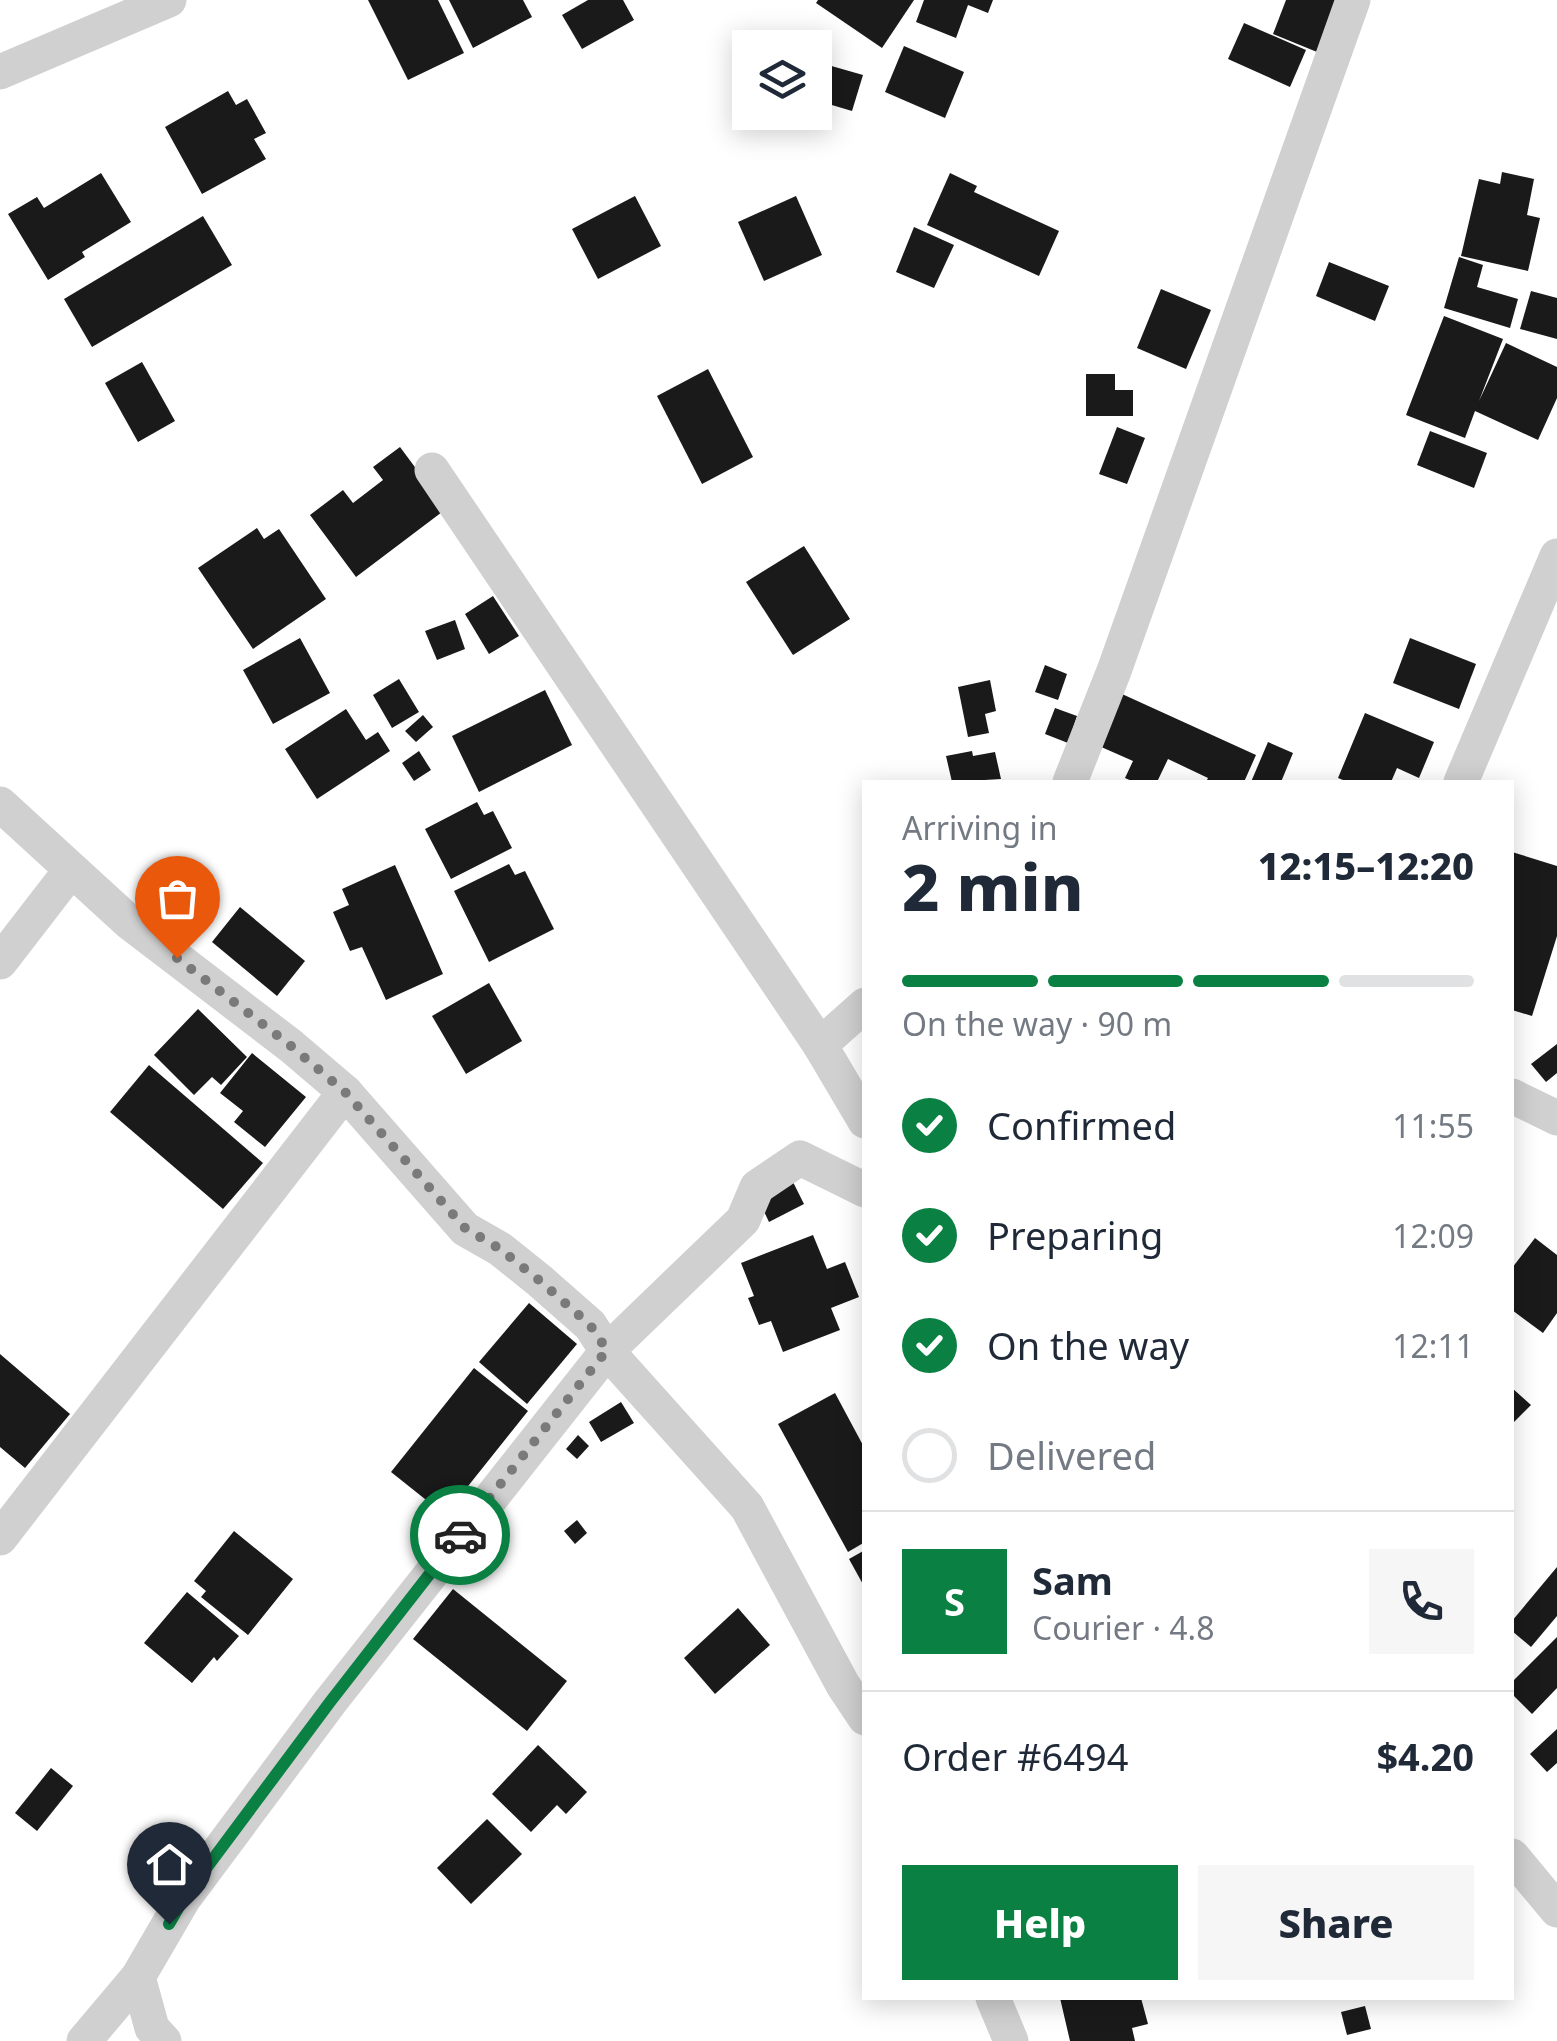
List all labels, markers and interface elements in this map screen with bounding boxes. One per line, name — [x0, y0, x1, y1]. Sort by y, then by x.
map controls — [732, 30, 832, 130]
button: layers — [732, 30, 832, 130]
text: Arriving in — [902, 806, 1057, 849]
text: 12:15–12:20 — [1258, 839, 1474, 891]
text: 2 min — [902, 842, 1084, 930]
pin — [135, 856, 220, 959]
icon: bag — [150, 871, 205, 926]
text: On the way · 90 m — [902, 1002, 1172, 1045]
icon: check — [902, 1098, 957, 1153]
text: Confirmed — [987, 1099, 1176, 1151]
text: 11:55 — [1392, 1104, 1474, 1147]
icon: check — [902, 1208, 957, 1263]
text: Preparing — [987, 1209, 1163, 1261]
text: 12:09 — [1392, 1214, 1474, 1257]
icon: check — [902, 1318, 957, 1373]
text: On the way — [987, 1319, 1189, 1371]
text: 12:11 — [1392, 1324, 1474, 1367]
text: Delivered — [987, 1429, 1156, 1481]
courier — [410, 1485, 510, 1585]
icon: car — [433, 1508, 488, 1563]
button: phone — [1369, 1549, 1474, 1654]
text: Sam — [1032, 1554, 1113, 1606]
text: S — [944, 1575, 965, 1627]
text: Courier · 4.8 — [1032, 1606, 1215, 1649]
text: Order #6494 — [902, 1730, 1128, 1782]
text: $4.20 — [1376, 1730, 1474, 1782]
pin — [127, 1822, 212, 1925]
icon: home — [142, 1837, 197, 1892]
button: Help — [902, 1865, 1178, 1980]
button: Share — [1198, 1865, 1474, 1980]

